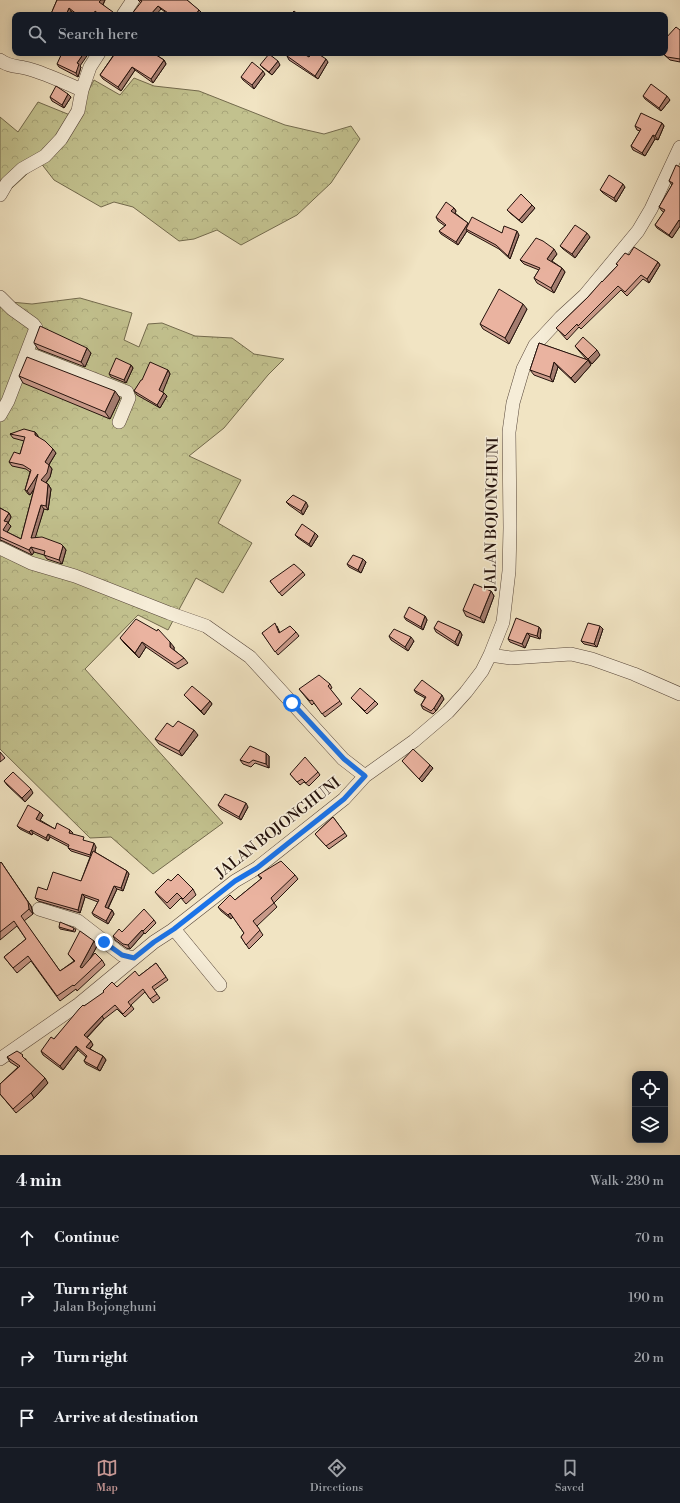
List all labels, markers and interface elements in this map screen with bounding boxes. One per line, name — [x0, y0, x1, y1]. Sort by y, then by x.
search box — [12, 12, 668, 56]
icon: search — [26, 23, 48, 45]
text: Search here — [58, 25, 138, 44]
street label: JALAN BOJONGHUNI — [481, 437, 503, 592]
route start — [283, 694, 301, 712]
street label: JALAN BOJONGHUNI — [211, 773, 345, 883]
route end — [95, 933, 113, 951]
map controls — [632, 1071, 668, 1143]
button: locate — [632, 1071, 668, 1107]
button: layers — [632, 1107, 668, 1143]
text: 4 min — [16, 1170, 61, 1192]
text: Walk · 280 m — [590, 1173, 664, 1189]
icon: ahead — [16, 1227, 38, 1249]
text: Continue — [54, 1228, 119, 1247]
text: 70 m — [635, 1230, 664, 1246]
text: Turn right — [54, 1280, 128, 1299]
icon: right — [16, 1287, 38, 1309]
text: 190 m — [628, 1290, 664, 1306]
text: Jalan Bojonghuni — [54, 1299, 157, 1315]
icon: right — [16, 1347, 38, 1369]
text: Turn right — [54, 1348, 128, 1367]
text: 20 m — [634, 1350, 664, 1366]
icon: arrive — [16, 1407, 38, 1429]
text: Arrive at destination — [54, 1408, 198, 1427]
tab: Map — [96, 1457, 118, 1495]
tab: Directions — [310, 1457, 363, 1495]
tab: Saved — [555, 1457, 584, 1495]

